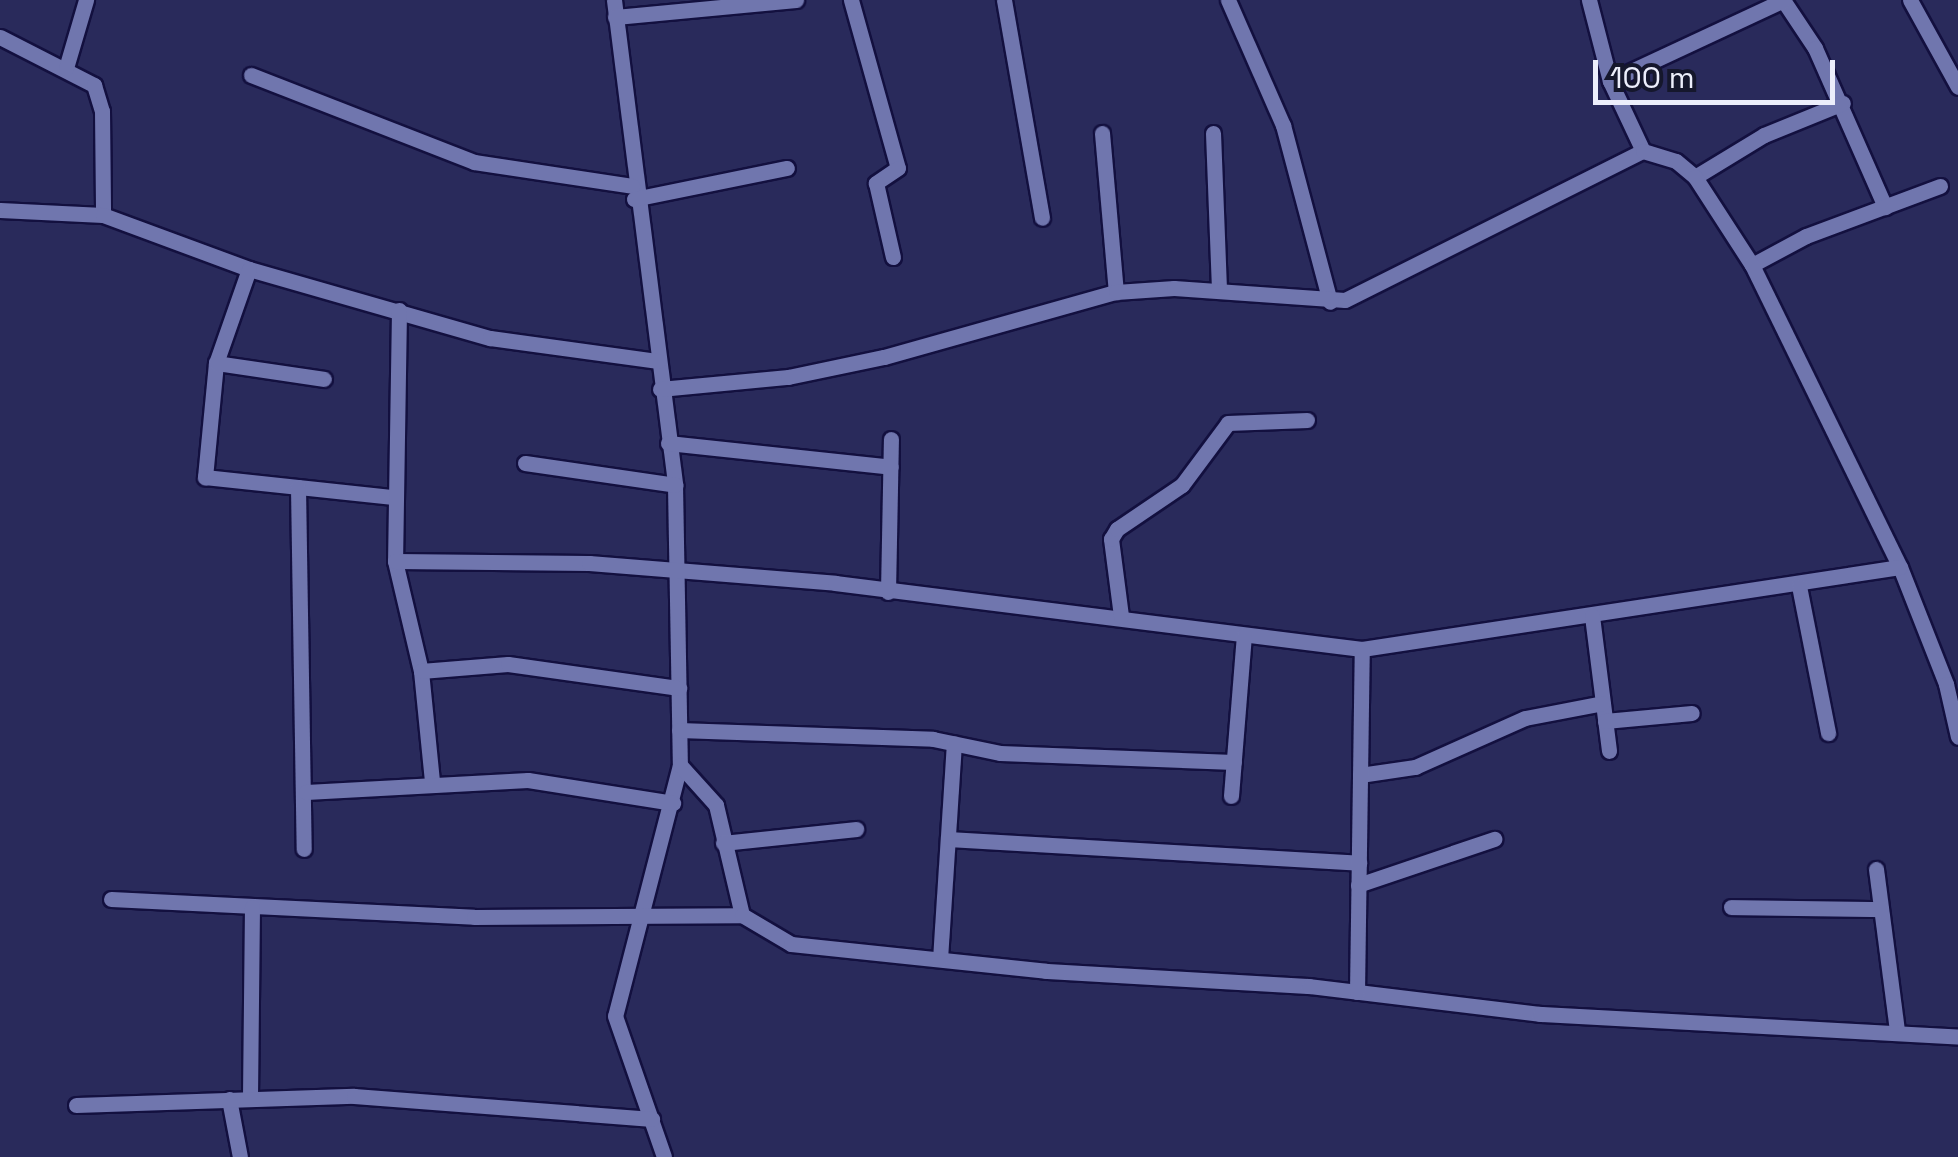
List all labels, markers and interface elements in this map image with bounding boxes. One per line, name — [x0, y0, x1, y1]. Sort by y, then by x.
scale bar — [1598, 40, 1840, 102]
text: 100 m — [1610, 58, 1695, 97]

